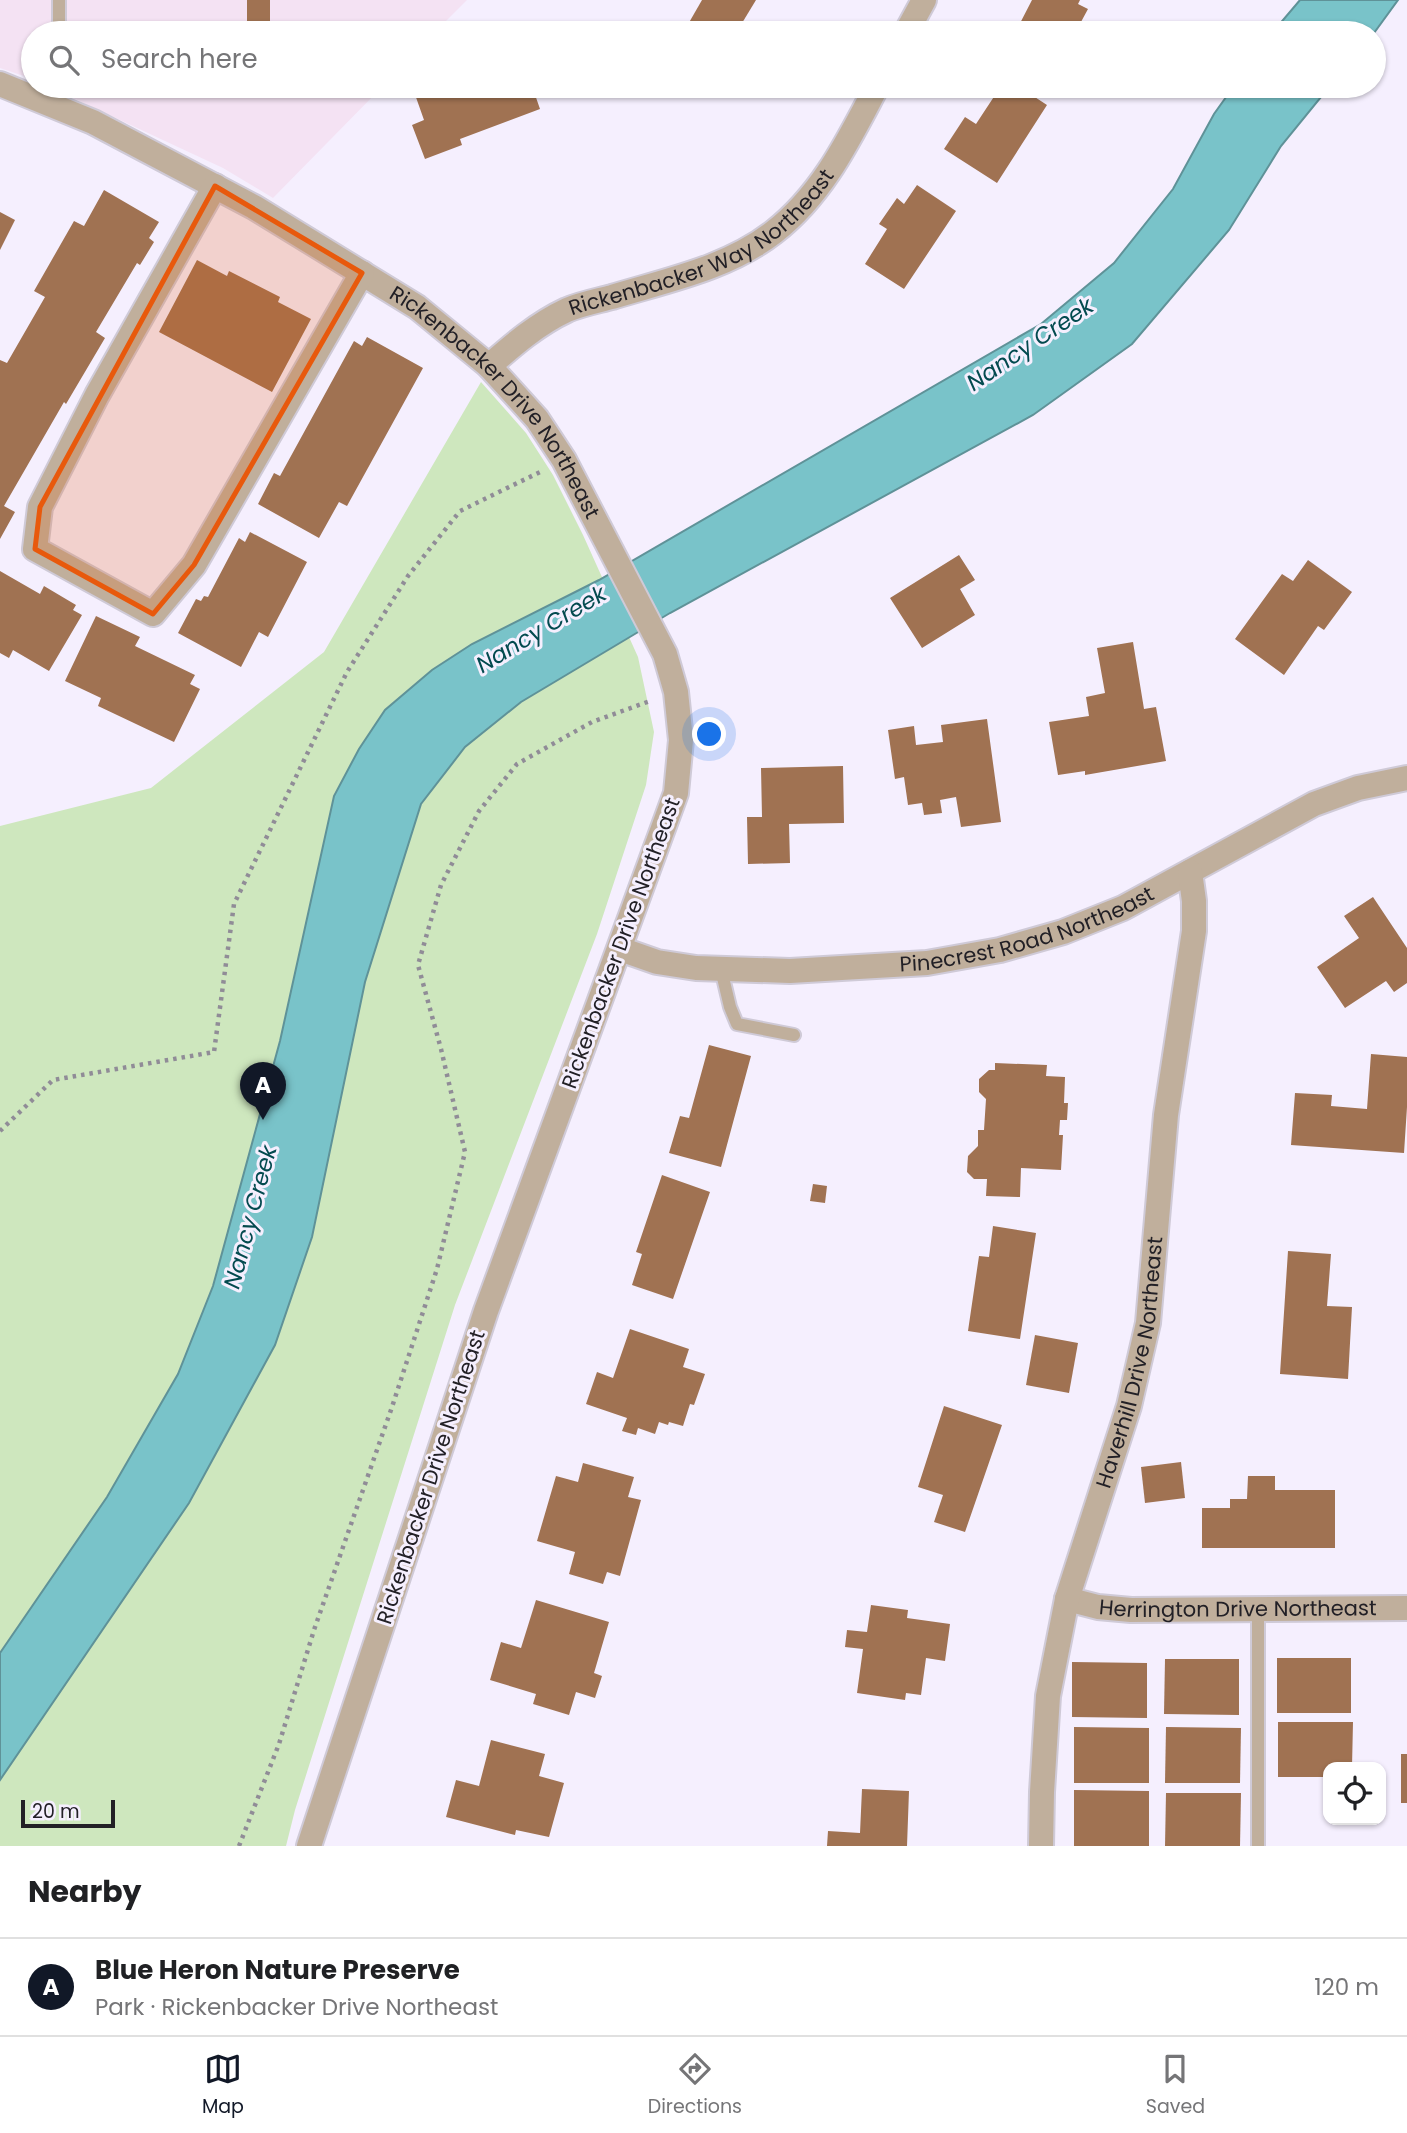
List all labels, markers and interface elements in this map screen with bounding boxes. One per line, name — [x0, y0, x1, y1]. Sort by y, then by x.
search box — [21, 21, 1386, 98]
icon: search — [45, 41, 83, 79]
text: Search here — [101, 41, 258, 77]
street label: Rickenbacker Way Northeast — [565, 163, 840, 322]
street label: Rickenbacker Drive Northeast — [384, 279, 607, 524]
water label: Nancy Creek — [960, 289, 1101, 398]
water label: Nancy Creek — [470, 577, 613, 681]
your location — [692, 717, 726, 751]
street label: Rickenbacker Drive Northeast — [554, 793, 687, 1092]
street label: Pinecrest Road Northeast — [899, 879, 1159, 979]
pin: A — [240, 1062, 286, 1120]
water label: Nancy Creek — [216, 1141, 285, 1292]
street label: Haverhill Drive Northeast — [1089, 1235, 1169, 1492]
street label: Rickenbacker Drive Northeast — [369, 1326, 492, 1628]
street label: Herrington Drive Northeast — [1098, 1592, 1377, 1624]
map controls — [1323, 1762, 1386, 1825]
button: locate — [1323, 1762, 1386, 1825]
scale bar — [21, 1797, 116, 1829]
text: 20 m — [32, 1798, 80, 1825]
text: Nearby — [28, 1870, 142, 1913]
text: Blue Heron Nature Preserve — [95, 1952, 460, 1988]
text: A — [43, 1971, 59, 2003]
text: 120 m — [1314, 1971, 1379, 2003]
text: Park · Rickenbacker Drive Northeast — [95, 1991, 498, 2023]
tab: Map — [202, 2050, 244, 2121]
tab: Directions — [648, 2050, 742, 2121]
tab: Saved — [1146, 2050, 1205, 2121]

